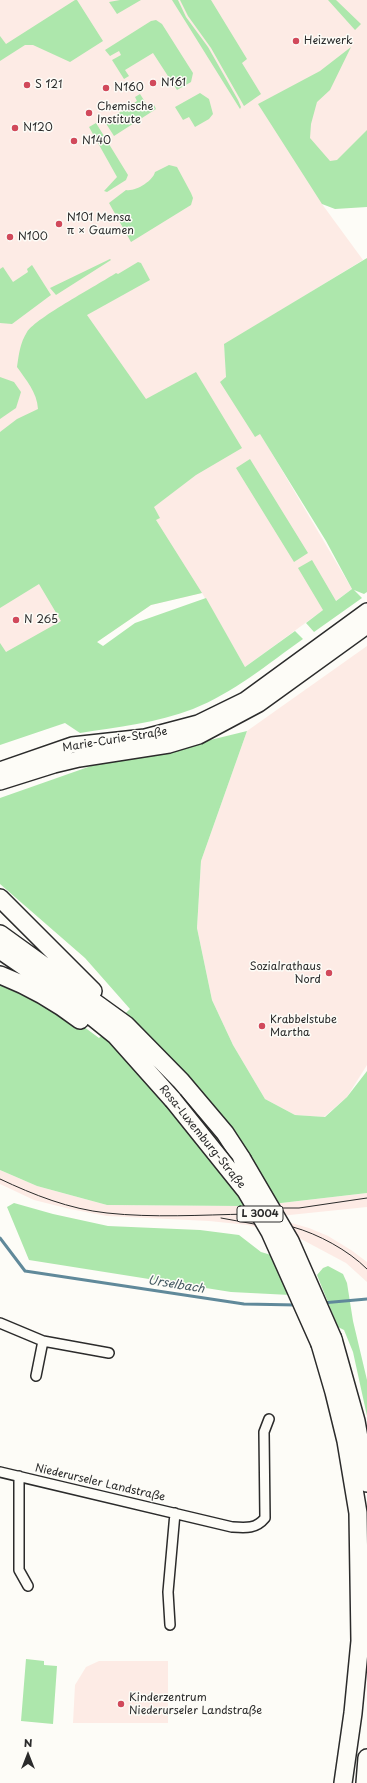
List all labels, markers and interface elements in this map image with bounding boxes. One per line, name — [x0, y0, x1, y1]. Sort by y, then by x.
place label: Heizwerk — [304, 34, 353, 48]
marker: Heizwerk — [291, 36, 301, 46]
place label: N161 — [161, 76, 186, 90]
place label: S 121 — [35, 78, 62, 92]
marker: N161 — [148, 78, 158, 88]
marker: S 121 — [22, 80, 32, 90]
place label: N160 — [114, 81, 144, 95]
marker: N160 — [101, 83, 111, 93]
place label: Chemische Institute — [97, 100, 153, 126]
marker: Chemische Institute — [84, 108, 94, 118]
place label: N120 — [23, 121, 53, 135]
marker: N120 — [10, 123, 20, 133]
place label: N140 — [82, 134, 111, 148]
marker: N140 — [69, 136, 79, 146]
place label: N101 Mensa π × Gaumen — [67, 211, 134, 237]
marker: N101 Mensa π × Gaumen — [54, 219, 64, 229]
place label: N100 — [18, 230, 48, 244]
marker: N100 — [5, 232, 15, 242]
place label: N 265 — [24, 613, 58, 627]
marker: N 265 — [11, 615, 21, 625]
street label: Marie-Curie-Straße — [62, 725, 168, 755]
place label: Sozialrathaus Nord — [250, 960, 321, 986]
marker: Sozialrathaus Nord — [324, 968, 334, 978]
place label: Krabbelstube Martha — [270, 1013, 337, 1039]
marker: Krabbelstube Martha — [257, 1021, 267, 1031]
street label: Rosa-Luxemburg-Straße — [156, 1083, 248, 1191]
road number: L 3004 — [237, 1206, 283, 1222]
water label: Urselbach — [147, 1273, 205, 1297]
street label: Niederurseler Landstraße — [34, 1462, 166, 1504]
place label: Kinderzentrum Niederurseler Landstraße — [129, 1691, 262, 1717]
marker: Kinderzentrum Niederurseler Landstraße — [116, 1699, 126, 1709]
text: N — [24, 1734, 32, 1751]
north arrow — [8, 1735, 48, 1775]

